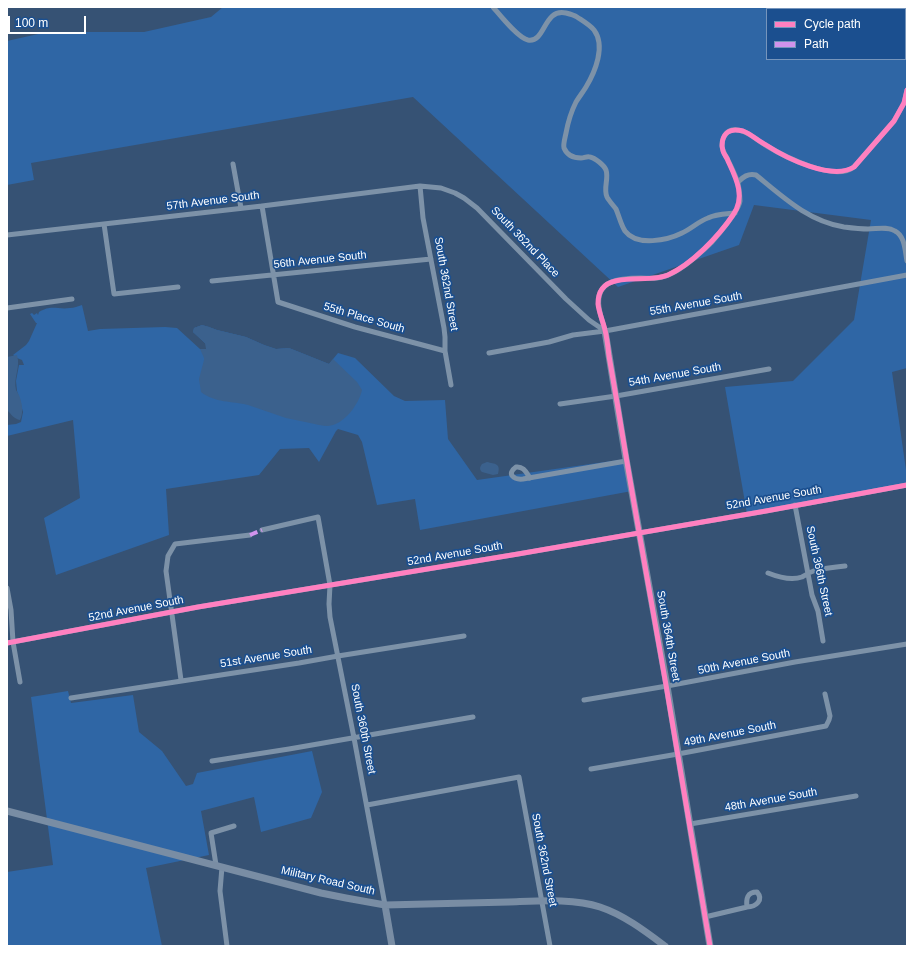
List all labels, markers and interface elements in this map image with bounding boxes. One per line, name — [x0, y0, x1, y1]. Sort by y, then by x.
scale bar — [10, 8, 88, 34]
legend — [766, 8, 906, 60]
text: 100 m — [15, 16, 48, 30]
text: Cycle path — [804, 17, 861, 31]
text: Path — [804, 37, 829, 51]
street label: 57th Avenue South — [166, 189, 260, 213]
street label: South 362nd Place — [488, 204, 562, 280]
street label: South 362nd Street — [431, 236, 461, 332]
street label: 56th Avenue South — [273, 249, 367, 271]
street label: 55th Avenue South — [649, 289, 743, 319]
street label: 55th Place South — [322, 300, 406, 336]
street label: 54th Avenue South — [628, 360, 722, 390]
street label: 52nd Avenue South — [725, 483, 823, 513]
street label: South 366th Street — [803, 525, 835, 617]
street label: 52nd Avenue South — [406, 539, 504, 569]
street label: South 364th Street — [654, 590, 682, 682]
street label: 52nd Avenue South — [87, 593, 185, 625]
street label: 51st Avenue South — [219, 643, 313, 671]
street label: 50th Avenue South — [697, 647, 791, 677]
street label: South 360th Street — [348, 683, 378, 775]
street label: 49th Avenue South — [683, 719, 777, 749]
street label: 48th Avenue South — [724, 785, 818, 815]
street label: South 362nd Street — [528, 812, 560, 908]
street label: Military Road South — [280, 864, 376, 898]

